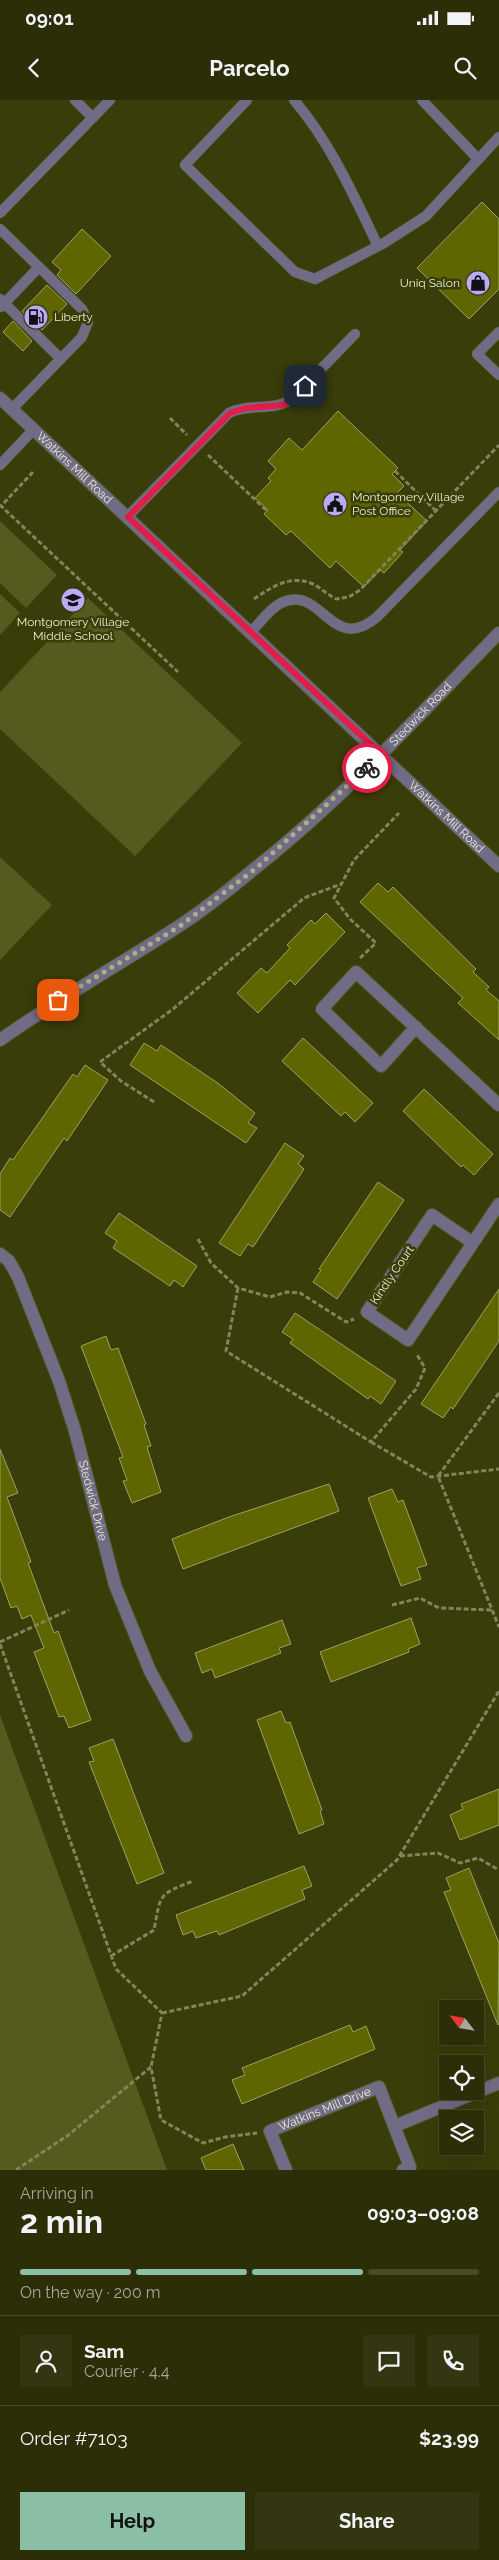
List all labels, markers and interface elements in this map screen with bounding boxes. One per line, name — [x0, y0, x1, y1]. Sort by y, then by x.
text: 09:01 — [25, 7, 74, 29]
icon: back — [20, 54, 48, 82]
icon: search — [451, 54, 479, 82]
text: Parcelo — [209, 55, 290, 81]
shop icon: Uniq Salon — [465, 270, 491, 296]
place label: Uniq Salon — [400, 276, 460, 290]
fuel station icon: Liberty — [23, 304, 49, 330]
place label: Liberty — [54, 310, 93, 324]
pin — [284, 365, 326, 407]
icon: home — [291, 372, 319, 400]
street label: Watkins Mill Road — [34, 429, 115, 507]
place label: Montgomery Village Post Office — [352, 490, 464, 518]
public building icon: Montgomery Village Post Office — [322, 491, 348, 517]
school or university icon: Montgomery Village Middle School — [60, 587, 86, 613]
place label: Montgomery Village Middle School — [17, 615, 129, 643]
street label: Stedwick Road — [387, 680, 454, 749]
courier — [342, 743, 392, 793]
icon: bike — [353, 754, 381, 782]
street label: Watkins Mill Road — [406, 778, 487, 855]
pin — [37, 979, 79, 1021]
icon: bag — [44, 986, 72, 1014]
street label: Kindly Court — [367, 1243, 417, 1307]
street label: Stedwick Drive — [76, 1459, 110, 1542]
north arrow — [439, 2000, 484, 2045]
map controls — [439, 2000, 484, 2155]
button: locate — [439, 2055, 484, 2100]
street label: Watkins Mill Drive — [276, 2084, 373, 2134]
button: layers — [439, 2110, 484, 2155]
text: Arriving in — [20, 2184, 94, 2203]
text: 09:03–09:08 — [367, 2202, 479, 2224]
text: 2 min — [20, 2203, 103, 2240]
text: On the way · 200 m — [20, 2283, 160, 2302]
button: person — [20, 2335, 72, 2387]
button: chat — [363, 2335, 415, 2387]
button: phone — [427, 2335, 479, 2387]
text: Sam — [84, 2340, 124, 2362]
text: Courier · 4.4 — [84, 2362, 169, 2381]
text: Order #7103 — [20, 2427, 128, 2449]
text: $23.99 — [419, 2427, 479, 2449]
button: Help — [20, 2492, 245, 2550]
button: Share — [255, 2492, 479, 2550]

